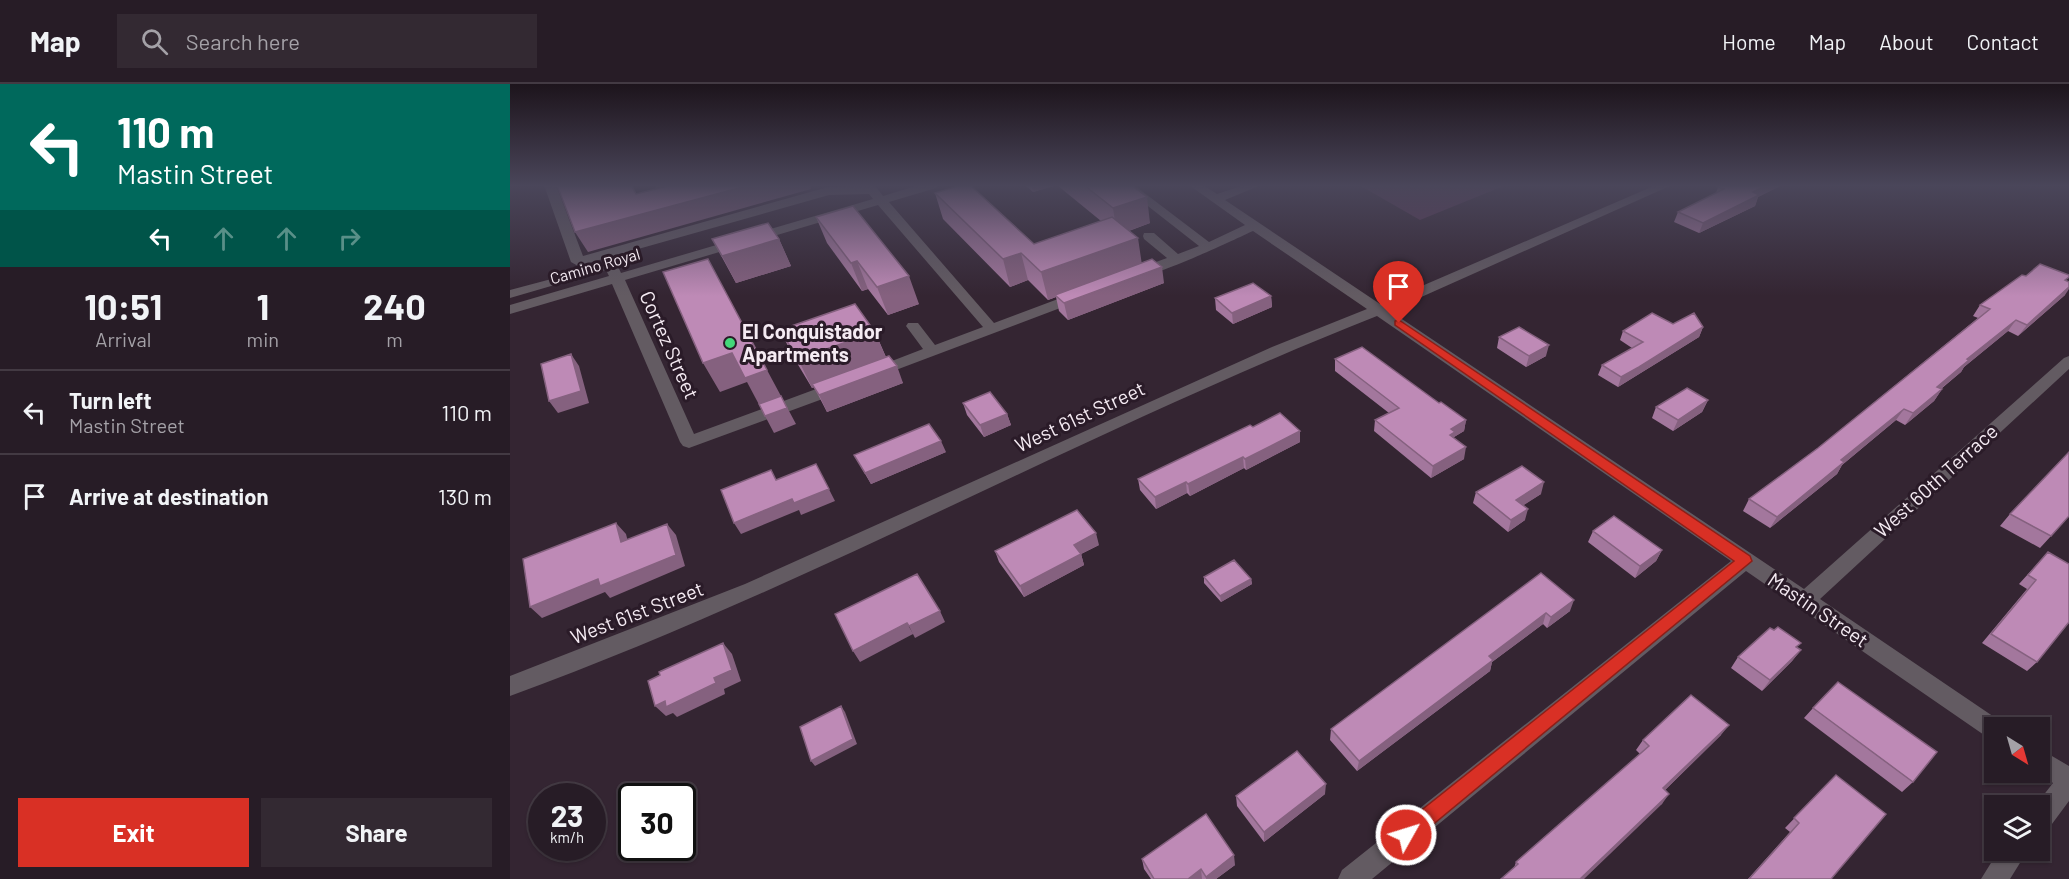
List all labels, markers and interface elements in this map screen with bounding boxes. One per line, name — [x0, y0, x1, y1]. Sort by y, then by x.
search box — [117, 14, 537, 68]
text: Map — [30, 24, 81, 58]
icon: search — [138, 25, 171, 58]
text: Search here — [186, 28, 300, 54]
text: Home — [1722, 29, 1776, 54]
text: Map — [1809, 29, 1846, 54]
text: About — [1879, 29, 1934, 54]
text: Contact — [1967, 29, 2039, 54]
text: 110 m — [117, 106, 214, 156]
icon: left — [18, 108, 96, 186]
text: Mastin Street — [117, 157, 273, 189]
icon: left — [144, 222, 177, 255]
icon: ahead — [207, 222, 240, 255]
icon: ahead — [270, 222, 303, 255]
icon: right — [333, 222, 366, 255]
street label: Camino Royal — [548, 244, 642, 287]
pin — [1373, 261, 1424, 323]
icon: arrive — [1382, 270, 1415, 303]
text: 10:51 — [84, 284, 162, 327]
text: 1 — [256, 284, 269, 327]
text: 240 — [363, 284, 426, 327]
street label: Cortez Street — [635, 287, 704, 402]
place label: El Conquistador Apartments — [742, 319, 883, 366]
text: Arrival — [95, 327, 151, 351]
text: min — [247, 327, 279, 351]
text: m — [386, 327, 403, 351]
marker: El Conquistador Apartments — [723, 336, 737, 350]
street label: West 61st Street — [1011, 376, 1148, 457]
text: Turn left — [69, 387, 152, 413]
icon: left — [18, 396, 51, 429]
text: 110 m — [442, 399, 492, 425]
text: Mastin Street — [69, 413, 185, 437]
street label: West 60th Terrace — [1869, 418, 2002, 542]
icon: arrive — [18, 480, 51, 513]
text: Arrive at destination — [69, 483, 268, 509]
text: 130 m — [438, 483, 492, 509]
street label: Mastin Street — [1764, 567, 1873, 652]
street label: West 61st Street — [567, 576, 706, 648]
north arrow — [1984, 717, 2050, 783]
map controls — [1984, 717, 2050, 861]
speed limit sign: 30 — [618, 783, 696, 861]
button: layers — [1984, 795, 2050, 861]
text: 23 — [551, 797, 583, 833]
button: Exit — [18, 798, 249, 867]
button: Share — [261, 798, 492, 867]
position arrow — [1374, 803, 1438, 867]
text: km/h — [550, 828, 584, 846]

